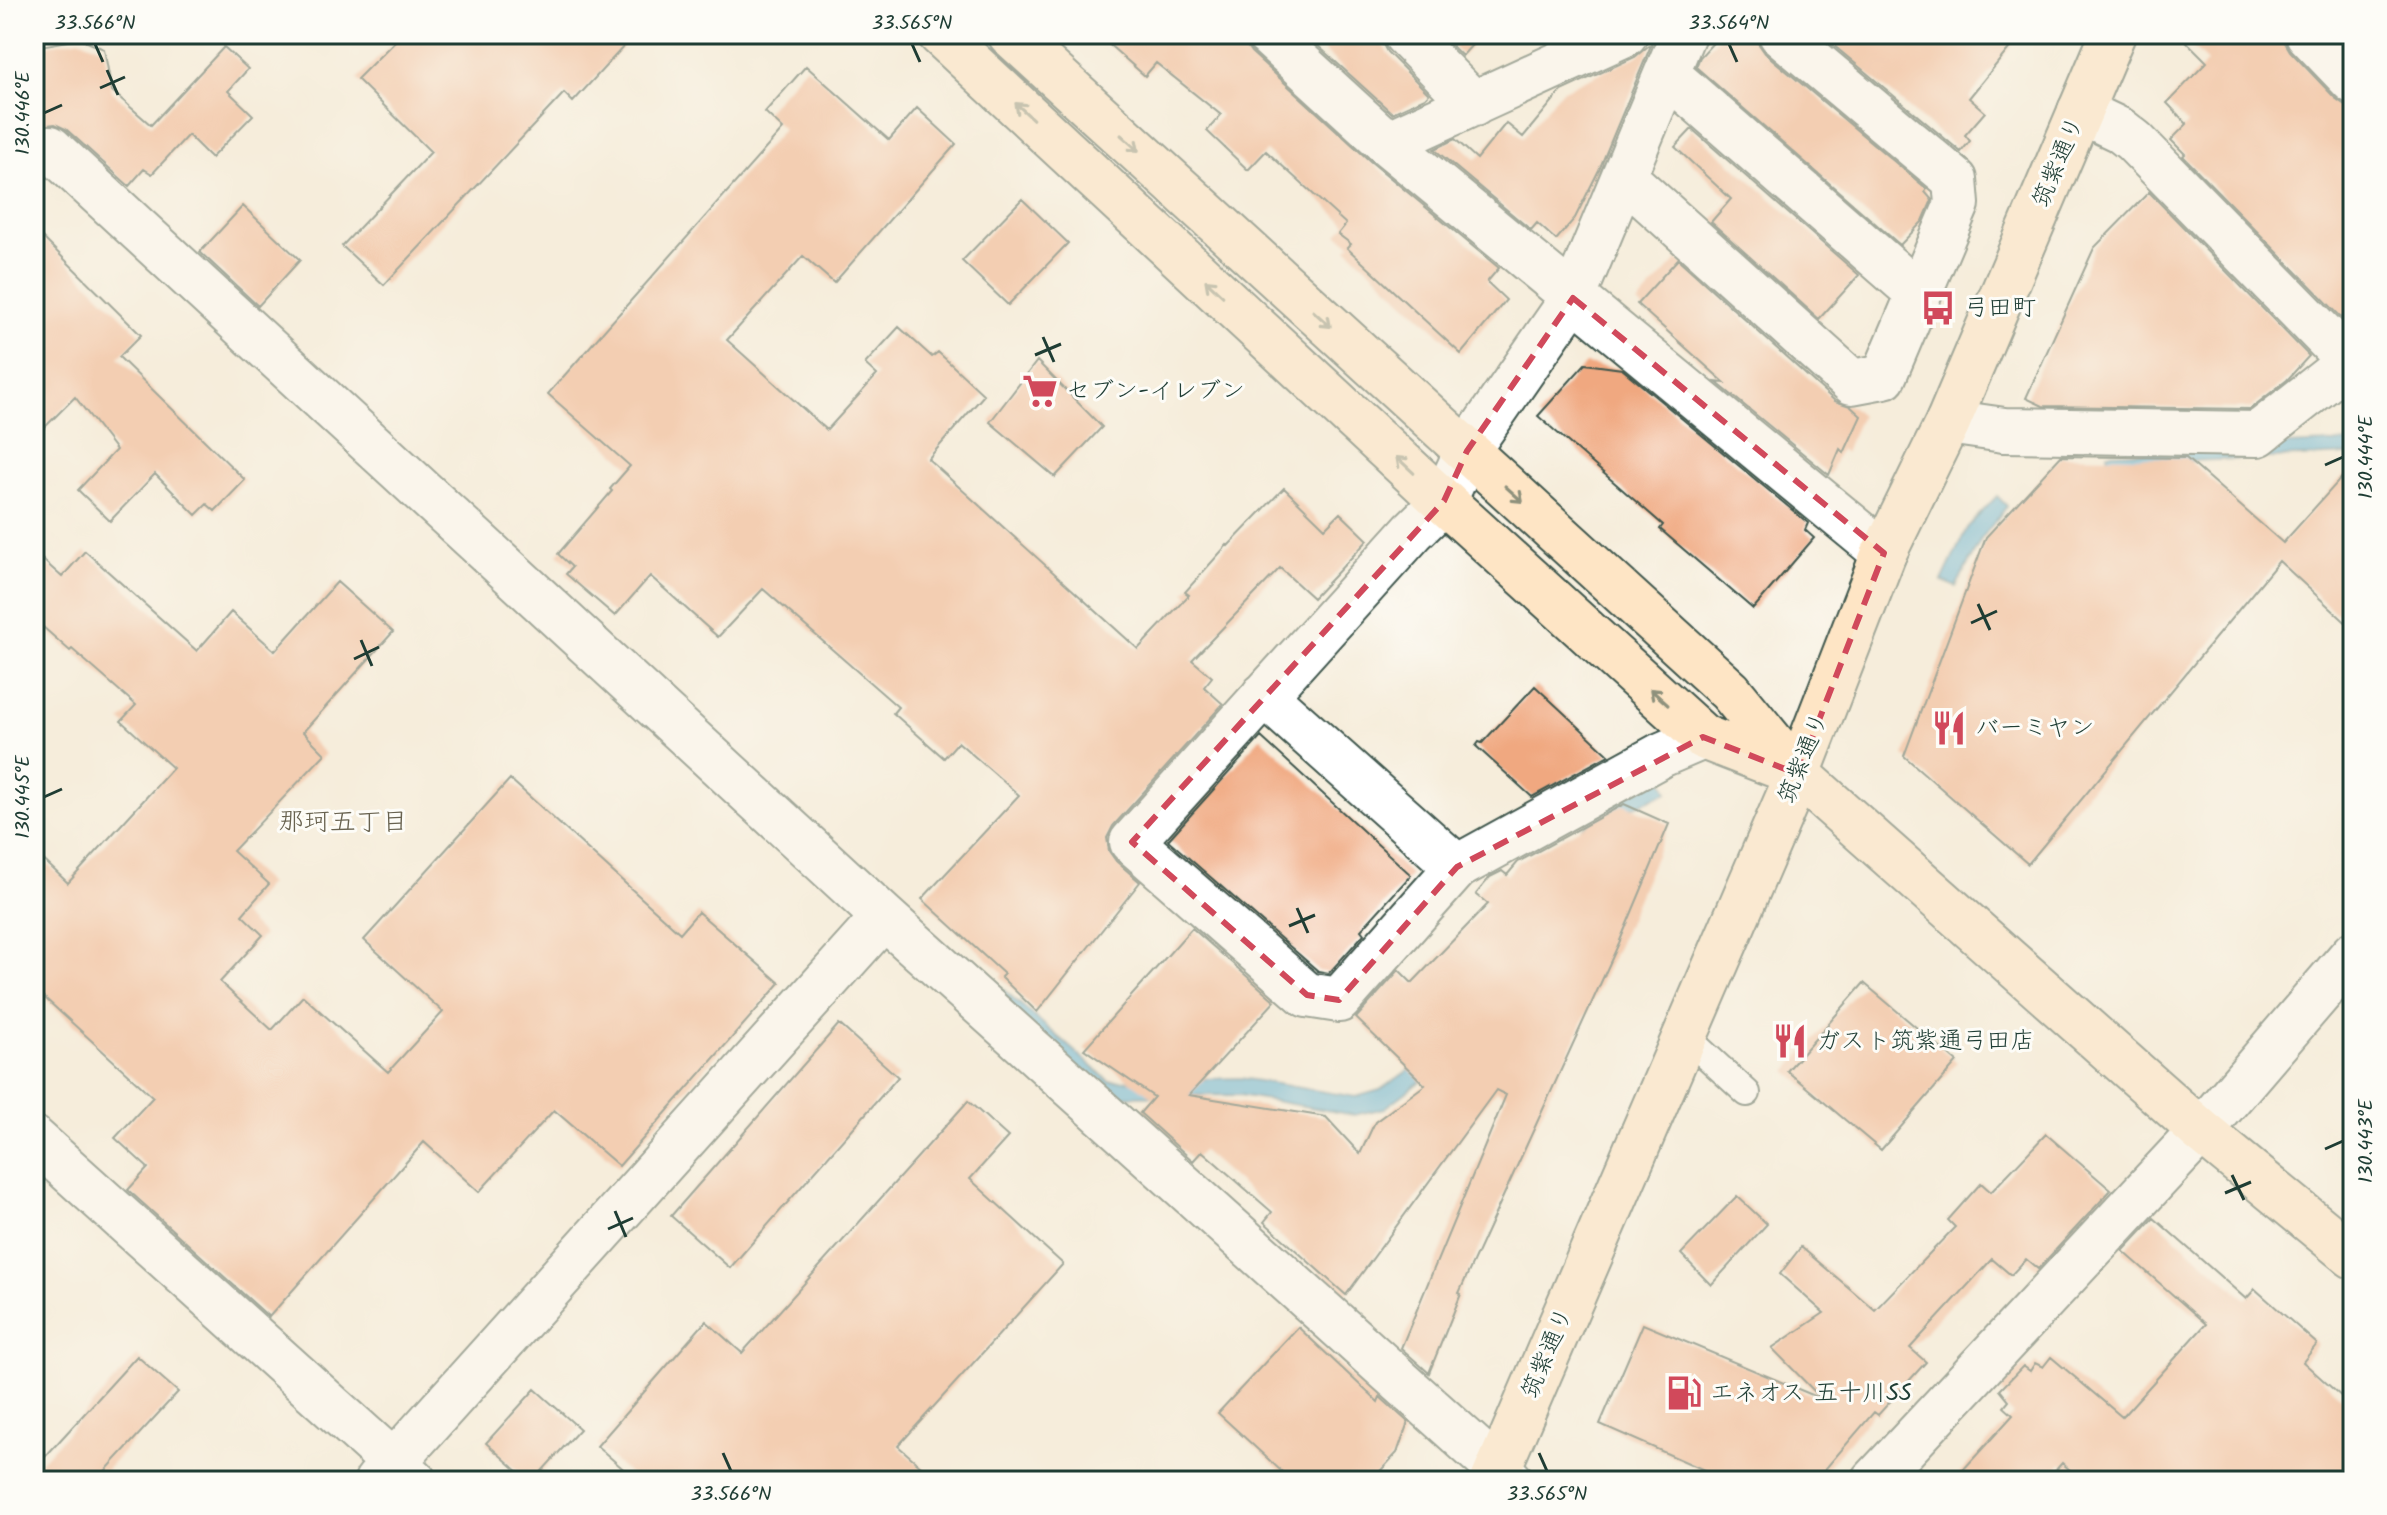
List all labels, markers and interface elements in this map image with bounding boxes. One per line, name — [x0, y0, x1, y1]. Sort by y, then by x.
text: 33.566°N — [55, 8, 135, 40]
text: 33.565°N — [872, 8, 952, 40]
text: 33.564°N — [1689, 8, 1769, 40]
text: 130.446°E — [8, 70, 40, 155]
one-way arrow — [1014, 103, 1034, 121]
street label: 筑紫通り — [2022, 110, 2096, 214]
one-way arrow — [1119, 134, 1139, 152]
one-way arrow — [1204, 279, 1224, 298]
bus stop icon: 弓田町 — [1919, 289, 1957, 327]
place label: 弓田町 — [1964, 289, 2036, 328]
one-way arrow — [1311, 309, 1331, 327]
supermarket icon: セブン-イレブン — [1021, 372, 1059, 410]
place label: セブン-イレブン — [1066, 372, 1245, 411]
text: 130.444°E — [2351, 414, 2383, 499]
one-way arrow — [1396, 456, 1415, 475]
one-way arrow — [1503, 485, 1523, 503]
one-way arrow — [1649, 689, 1669, 707]
street label: 筑紫通り — [1768, 706, 1840, 810]
restaurant icon: バーミヤン — [1930, 709, 1968, 747]
place label: バーミヤン — [1975, 709, 2095, 748]
text: 130.445°E — [8, 754, 40, 839]
district label: 那珂五丁目 — [278, 802, 408, 844]
restaurant icon: ガスト筑紫通弓田店 — [1771, 1022, 1809, 1060]
place label: ガスト筑紫通弓田店 — [1816, 1022, 2034, 1061]
text: 130.443°E — [2351, 1098, 2383, 1183]
street label: 筑紫通り — [1511, 1301, 1585, 1405]
fuel station icon: エネオス 五十川SS — [1665, 1374, 1703, 1412]
place label: エネオス 五十川SS — [1710, 1374, 1912, 1413]
text: 33.566°N — [691, 1479, 771, 1511]
text: 33.565°N — [1507, 1479, 1587, 1511]

